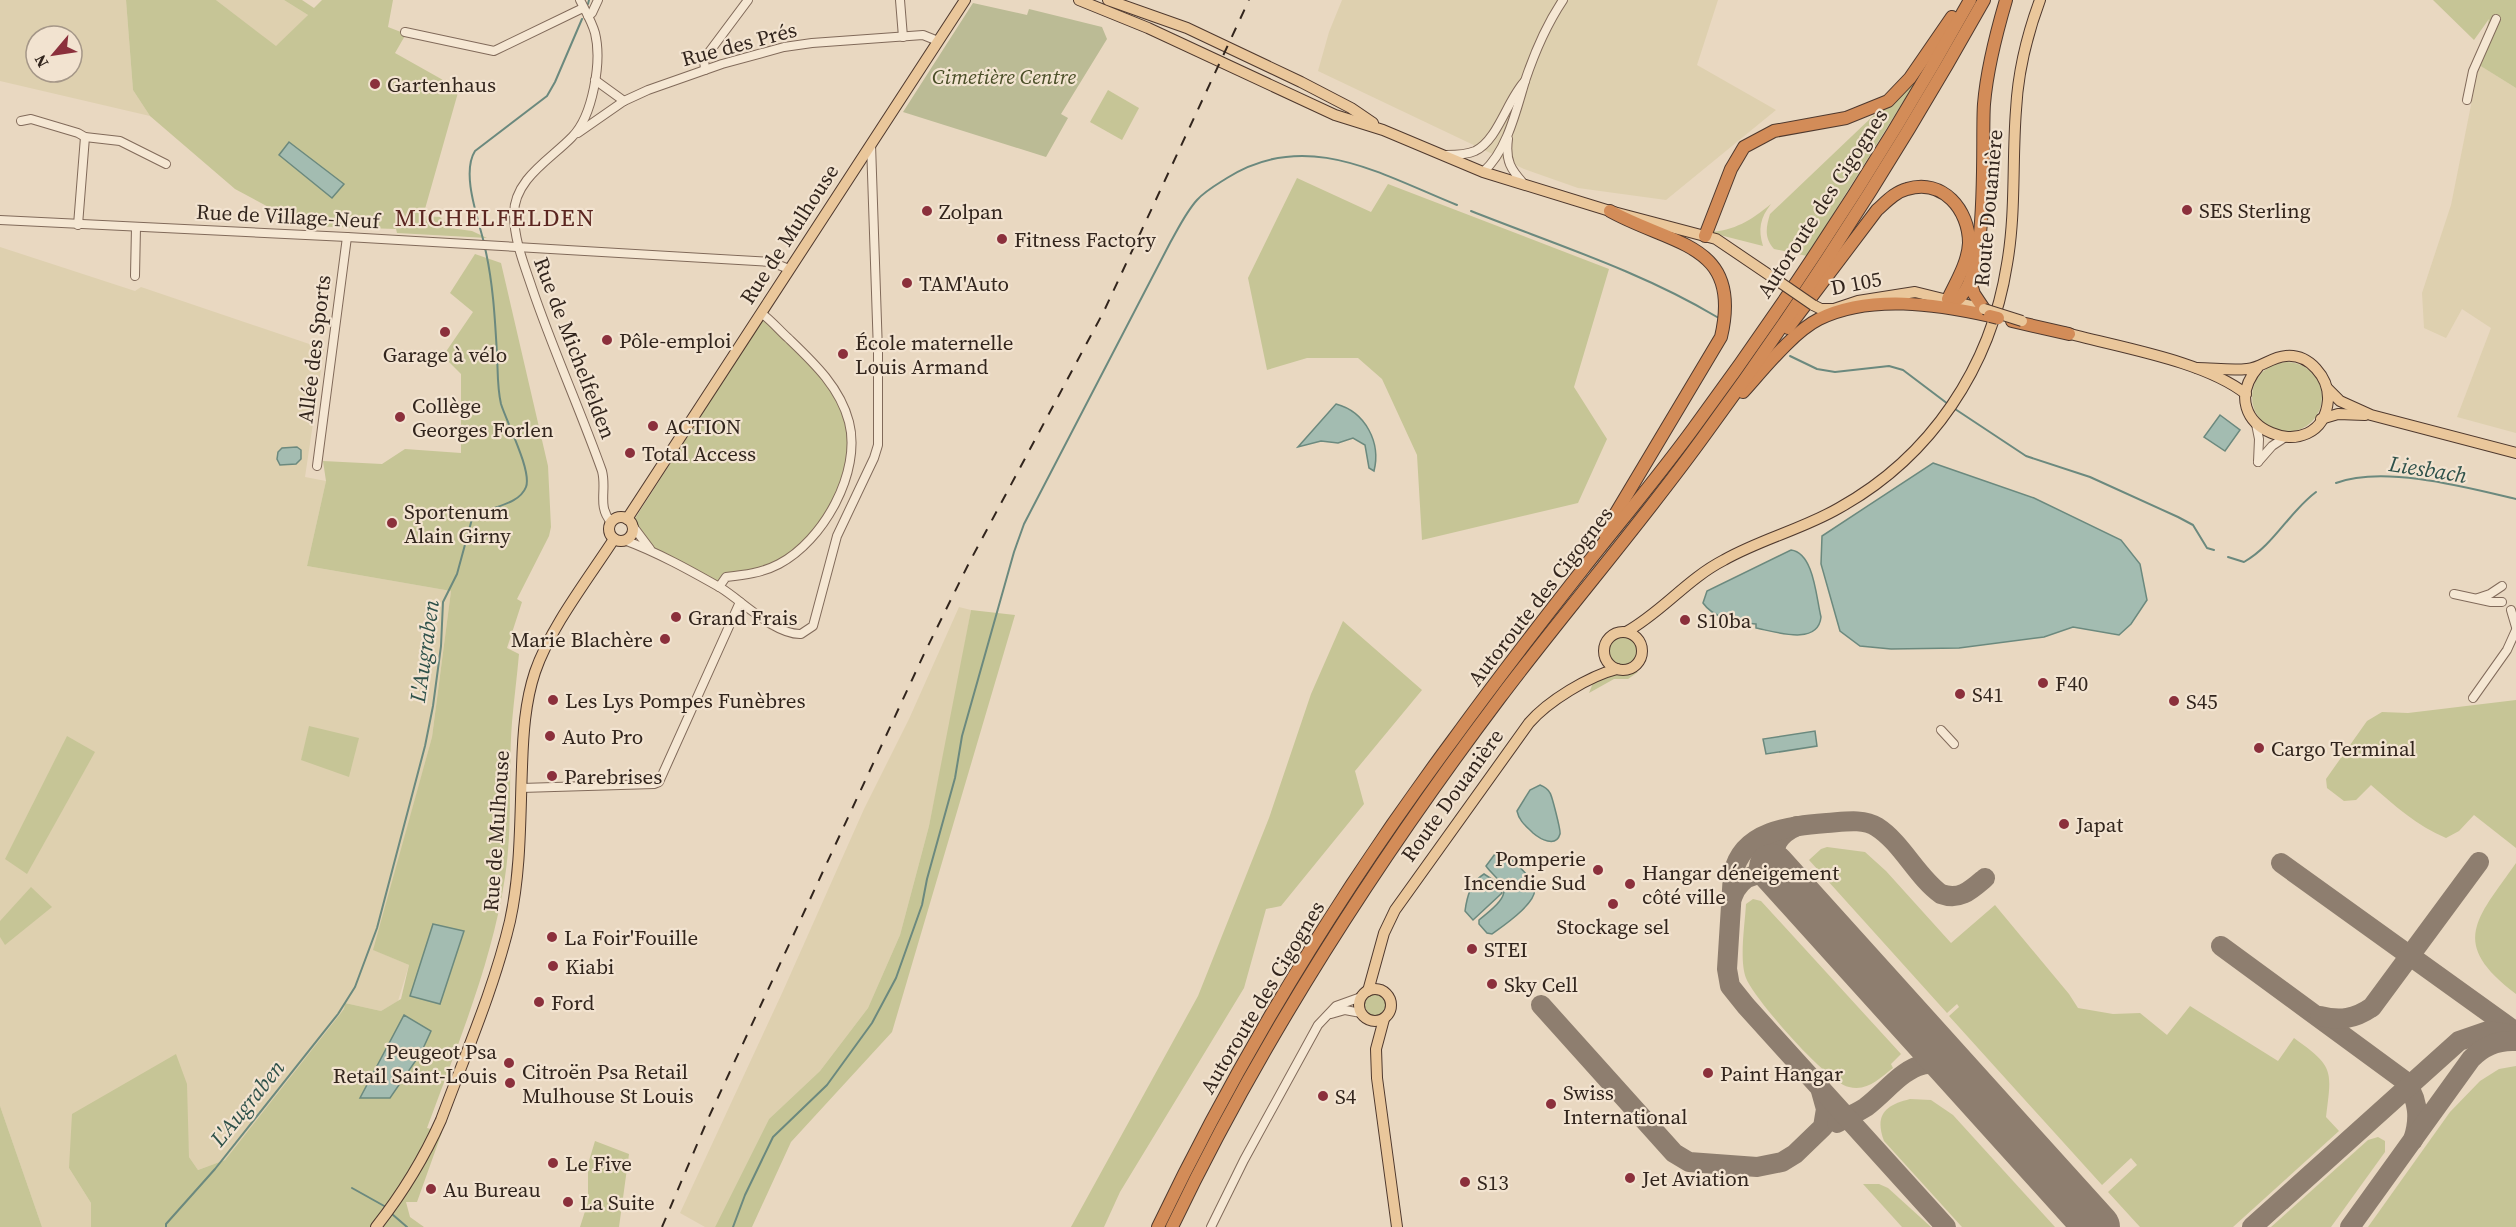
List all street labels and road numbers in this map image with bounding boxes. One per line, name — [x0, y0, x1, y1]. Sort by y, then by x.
street label: Rue des Prés — [678, 15, 800, 73]
street label: Autoroute des Cigognes — [1750, 103, 1894, 303]
street label: Route Douanière — [1967, 128, 2009, 288]
street label: Rue de Mulhouse — [733, 158, 845, 310]
street label: Rue de Village-Neuf — [195, 197, 382, 235]
street label: Rue de Michelfelden — [527, 253, 623, 443]
street label: D 105 — [1828, 264, 1884, 302]
street label: Allée des Sports — [291, 273, 337, 425]
street label: Autoroute des Cigognes — [1461, 500, 1619, 692]
street label: Route Douanière — [1394, 723, 1510, 867]
street label: Rue de Mulhouse — [476, 749, 516, 913]
street label: Autoroute des Cigognes — [1193, 895, 1331, 1099]

